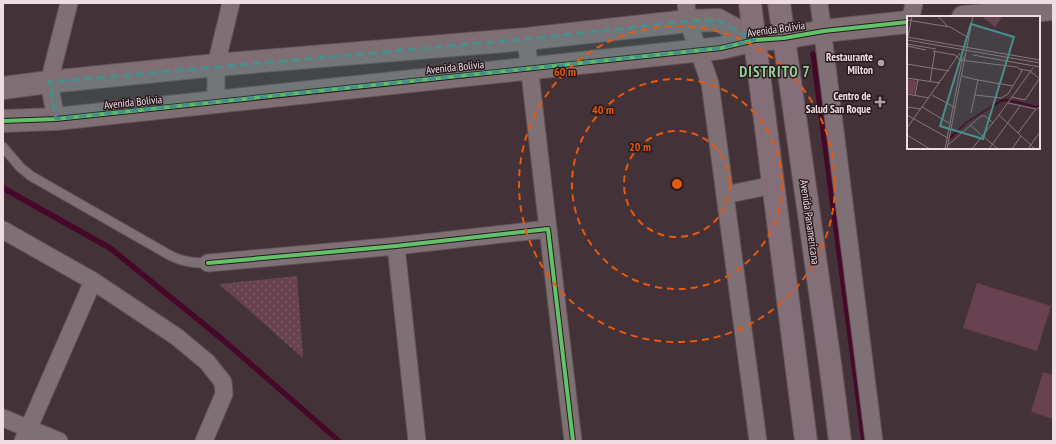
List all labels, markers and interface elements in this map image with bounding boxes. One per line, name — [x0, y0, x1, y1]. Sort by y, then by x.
inset map — [907, 16, 1040, 149]
street label: Avenida Bolivia — [746, 18, 806, 40]
place label: Restaurante Milton — [826, 50, 873, 77]
street label: Avenida Bolivia — [425, 57, 485, 77]
marker: Restaurante Milton — [876, 58, 886, 68]
district label: DISTRITO 7 — [739, 62, 811, 81]
text: 60 m — [554, 64, 576, 79]
place label: Centro de Salud San Roque — [806, 89, 871, 116]
street label: Avenida Bolivia — [103, 92, 163, 112]
marker: Centro de Salud San Roque — [874, 96, 886, 108]
text: 40 m — [592, 102, 614, 117]
text: 20 m — [629, 139, 651, 154]
centre of rings — [670, 177, 684, 191]
street label: Avenida Panamericana — [797, 179, 823, 265]

